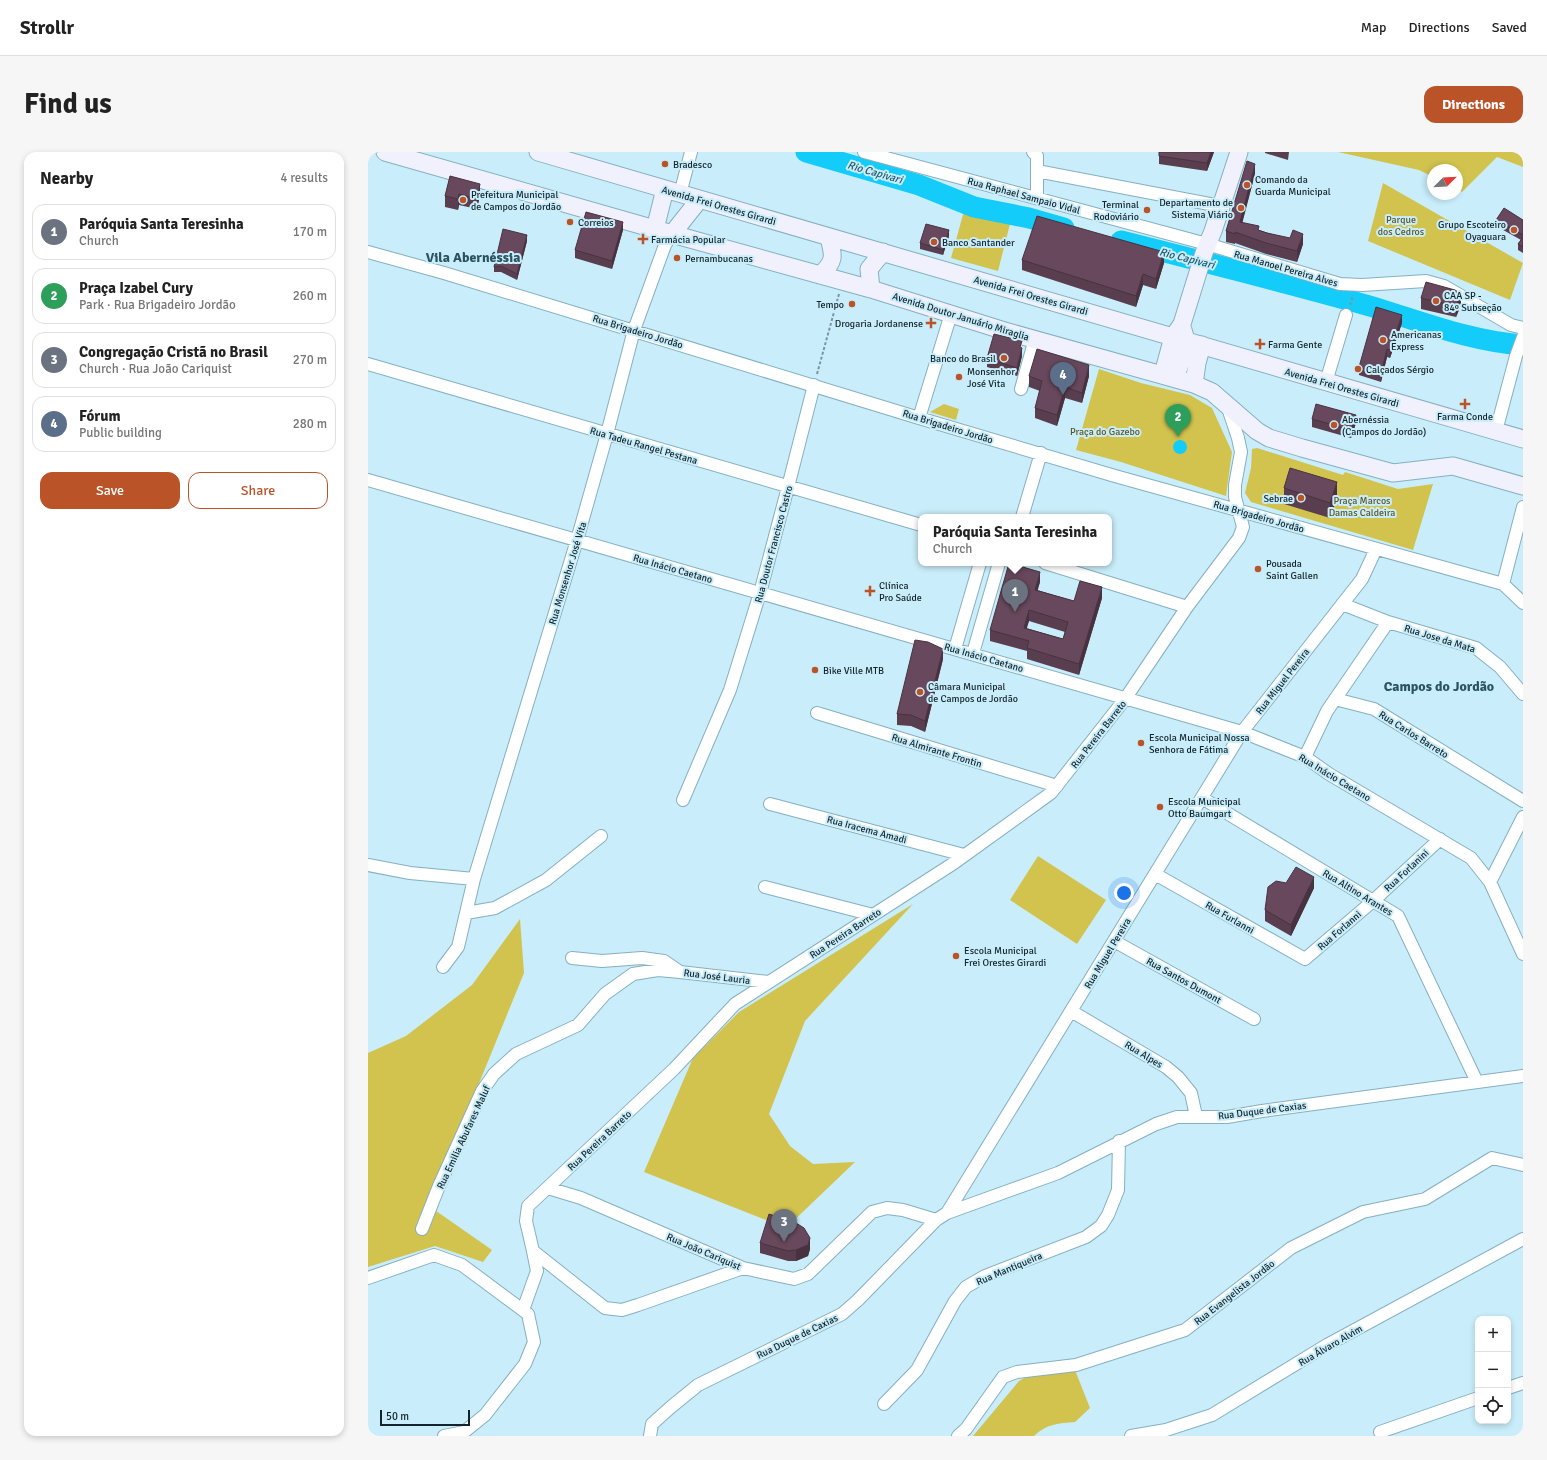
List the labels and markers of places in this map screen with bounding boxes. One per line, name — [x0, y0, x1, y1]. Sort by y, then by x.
marker: Bradesco — [660, 159, 670, 169]
place label: Bradesco — [673, 159, 712, 171]
place label: Comando da Guarda Municipal — [1255, 174, 1331, 198]
marker: Comando da Guarda Municipal — [1242, 180, 1252, 190]
place label: Prefeitura Municipal de Campos do Jordão — [471, 189, 561, 213]
marker: Prefeitura Municipal de Campos do Jordão — [458, 195, 468, 205]
place label: Departamento de Sistema Viário — [1159, 197, 1233, 221]
place label: Terminal Rodoviário — [1094, 199, 1139, 223]
marker: Departamento de Sistema Viário — [1236, 203, 1246, 213]
marker: Terminal Rodoviário — [1142, 205, 1152, 215]
marker: Correios — [565, 217, 575, 227]
place label: Correios — [578, 217, 614, 229]
place label: Grupo Escoteiro Oyaguara — [1438, 219, 1506, 243]
marker: Grupo Escoteiro Oyaguara — [1509, 225, 1519, 235]
marker: Farmácia Popular — [638, 234, 648, 244]
place label: Farmácia Popular — [651, 234, 726, 246]
marker: Banco Santander — [929, 237, 939, 247]
place label: Banco Santander — [942, 237, 1015, 249]
marker: Pernambucanas — [672, 253, 682, 263]
place label: Pernambucanas — [685, 253, 754, 265]
place label: CAA SP - 84º Subseção — [1444, 290, 1502, 314]
marker: CAA SP - 84º Subseção — [1431, 296, 1441, 306]
place label: Tempo — [816, 299, 844, 311]
marker: Tempo — [847, 299, 857, 309]
place label: Drogaria Jordanense — [835, 318, 923, 330]
marker: Drogaria Jordanense — [926, 318, 936, 328]
place label: Americanas Express — [1391, 329, 1442, 353]
marker: Americanas Express — [1378, 335, 1388, 345]
marker: Farma Gente — [1255, 339, 1265, 349]
place label: Farma Gente — [1268, 339, 1322, 351]
place label: Banco do Brasil — [930, 353, 996, 365]
marker: Banco do Brasil — [999, 353, 1009, 363]
pin: 4 — [1050, 362, 1076, 395]
marker: Calçados Sérgio — [1353, 364, 1363, 374]
place label: Calçados Sérgio — [1366, 364, 1434, 376]
place label: Monsenhor José Vita — [967, 366, 1015, 390]
marker: Monsenhor José Vita — [954, 372, 964, 382]
marker: Farma Conde — [1460, 399, 1470, 409]
pin: 2 — [1165, 404, 1191, 437]
place label: Farma Conde — [1437, 411, 1493, 423]
place label: Abernéssia (Campos do Jordão) — [1342, 414, 1426, 438]
marker: Abernéssia (Campos do Jordão) — [1329, 420, 1339, 430]
place label: Sebrae — [1264, 493, 1293, 505]
marker: Sebrae — [1296, 493, 1306, 503]
place label: Pousada Saint Gallen — [1266, 558, 1318, 582]
marker: Pousada Saint Gallen — [1253, 564, 1263, 574]
pin: 1 — [1002, 579, 1028, 612]
place label: Clínica Pro Saúde — [879, 580, 922, 604]
marker: Clínica Pro Saúde — [864, 585, 876, 597]
marker: Bike Ville MTB — [810, 665, 820, 675]
place label: Bike Ville MTB — [823, 665, 884, 677]
place label: Câmara Municipal de Campos de Jordão — [928, 681, 1018, 705]
marker: Câmara Municipal de Campos de Jordão — [915, 687, 925, 697]
place label: Escola Municipal Nossa Senhora de Fátima — [1149, 732, 1250, 756]
marker: Escola Municipal Nossa Senhora de Fátima — [1136, 738, 1146, 748]
place label: Escola Municipal Otto Baumgart — [1168, 796, 1241, 820]
marker: Escola Municipal Otto Baumgart — [1155, 802, 1165, 812]
place label: Escola Municipal Frei Orestes Girardi — [964, 945, 1046, 969]
marker: Escola Municipal Frei Orestes Girardi — [951, 951, 961, 961]
pin: 3 — [771, 1209, 797, 1242]

